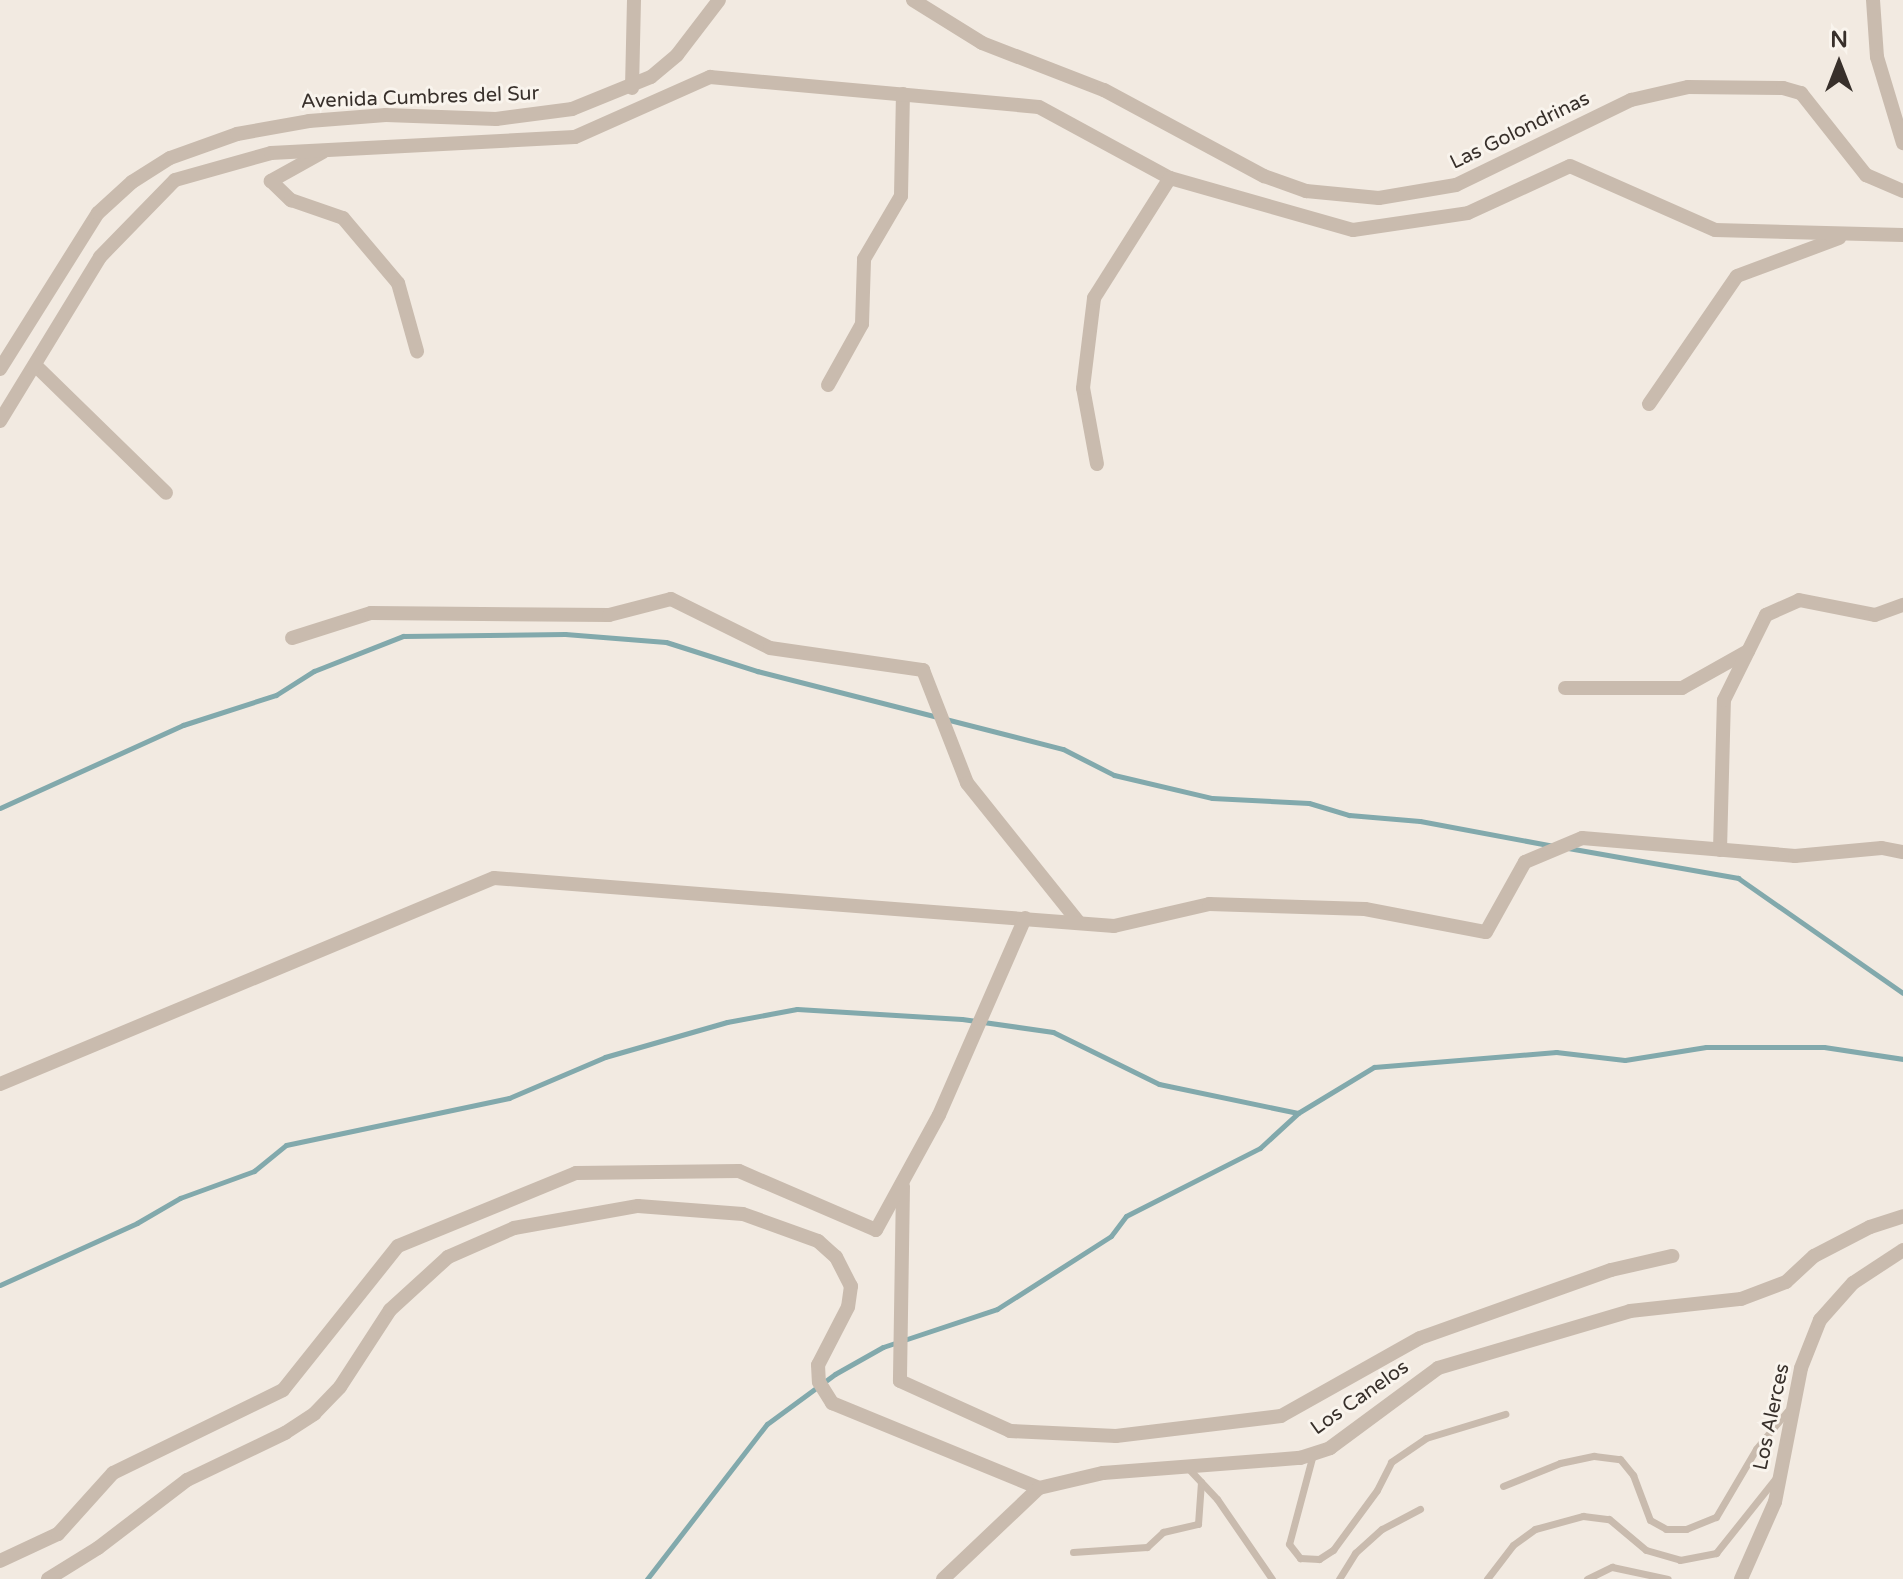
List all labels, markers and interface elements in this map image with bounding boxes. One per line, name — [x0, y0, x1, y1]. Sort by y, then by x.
north arrow — [1799, 24, 1879, 104]
text: N — [1830, 27, 1848, 53]
street label: Avenida Cumbres del Sur — [300, 82, 540, 114]
street label: Las Golondrinas — [1446, 87, 1594, 175]
street label: Los Canelos — [1306, 1356, 1414, 1440]
street label: Los Alerces — [1749, 1361, 1795, 1473]

